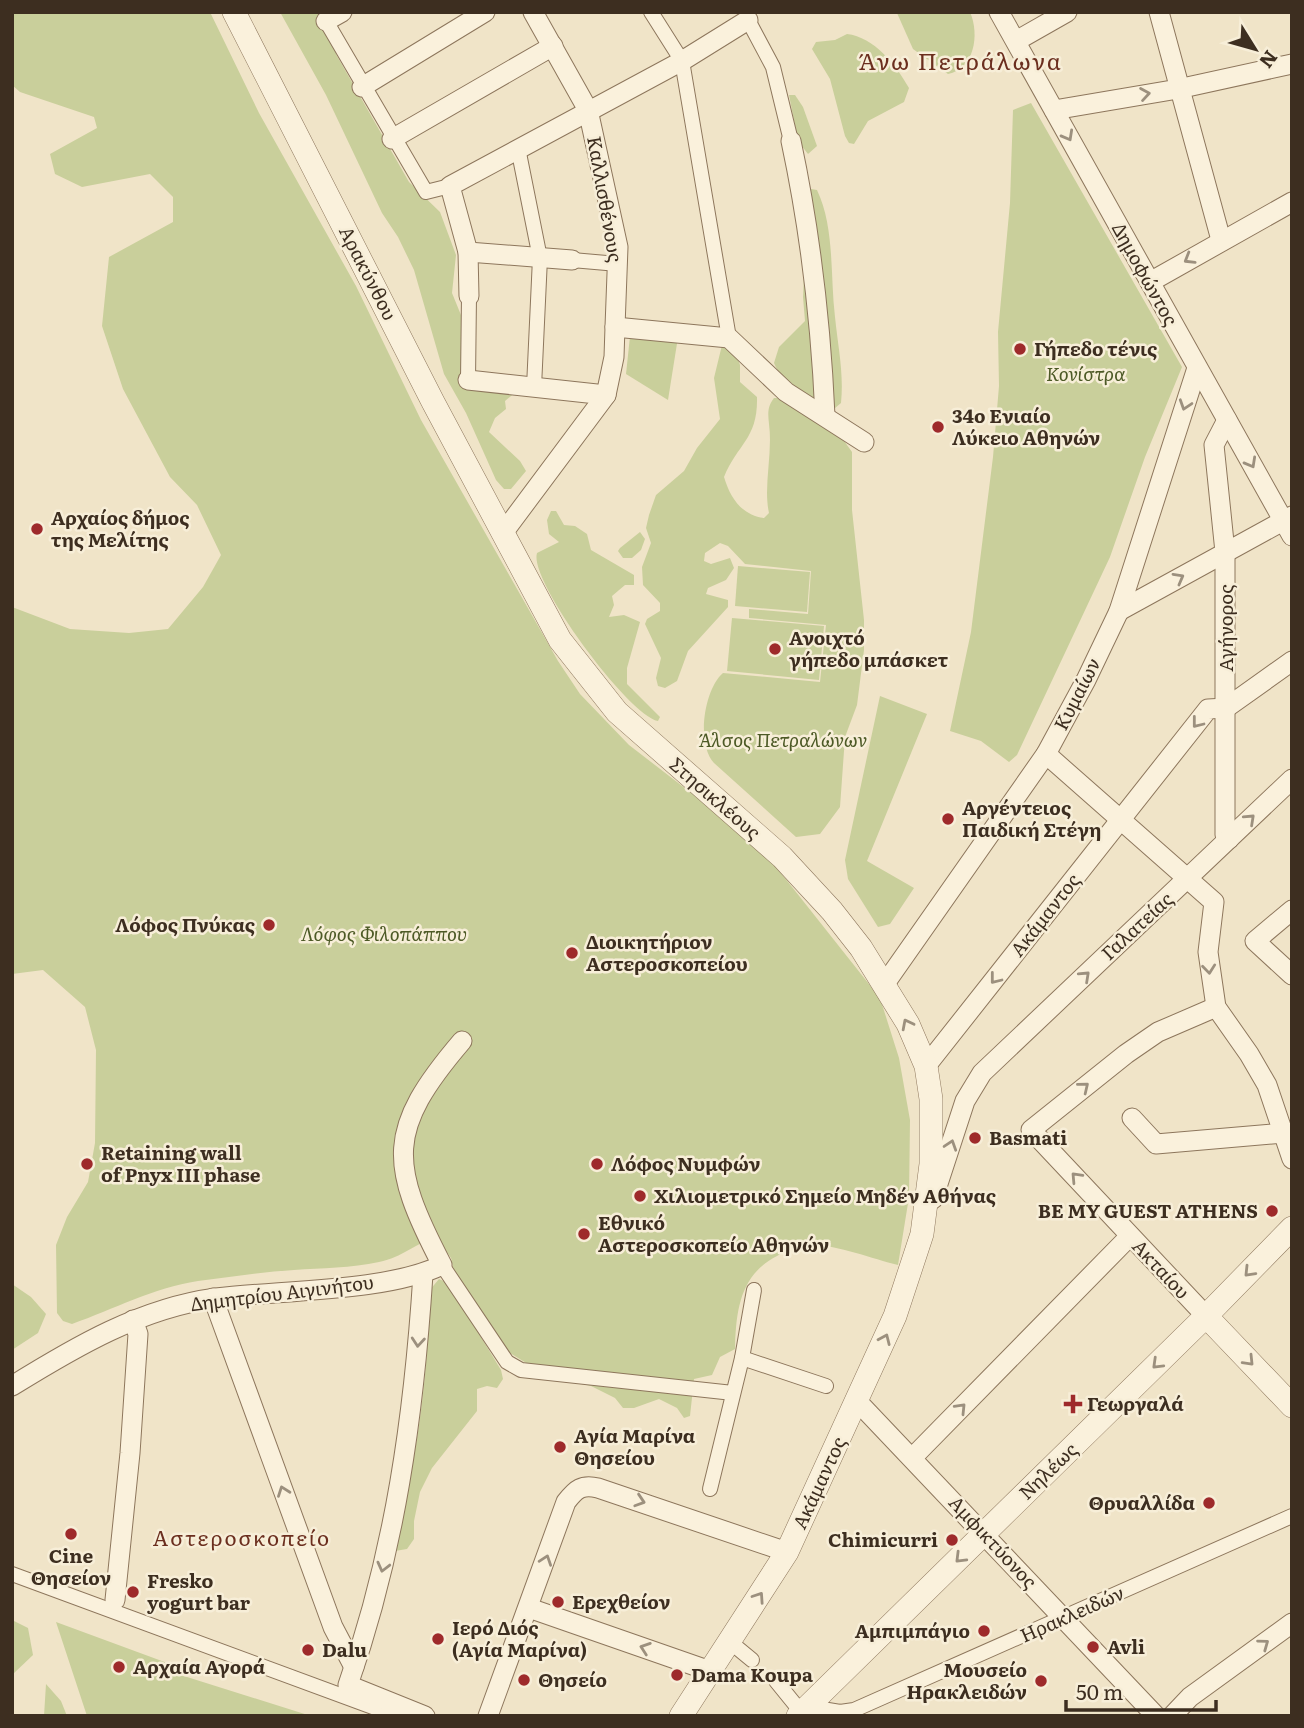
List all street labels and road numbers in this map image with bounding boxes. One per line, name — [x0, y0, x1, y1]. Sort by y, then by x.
street label: Καλλισθένους — [581, 134, 631, 264]
street label: Δημοφώντος — [1106, 217, 1186, 330]
street label: Αρακύνθου — [333, 221, 405, 324]
street label: Αγήνορος — [1211, 584, 1239, 672]
street label: Κυμαίων — [1046, 652, 1106, 735]
street label: Στησικλέους — [664, 750, 768, 845]
street label: Ακάμαντος — [1003, 867, 1086, 962]
street label: Γαλατείας — [1094, 885, 1178, 966]
street label: Ακταίου — [1127, 1232, 1197, 1305]
street label: Δημητρίου Αιγινήτου — [189, 1267, 375, 1317]
street label: Ακάμαντος — [784, 1432, 852, 1533]
street label: Νηλέως — [1012, 1435, 1083, 1505]
street label: Αμφικτύονος — [943, 1489, 1044, 1594]
street label: Ηρακλειδών — [1015, 1578, 1128, 1648]

